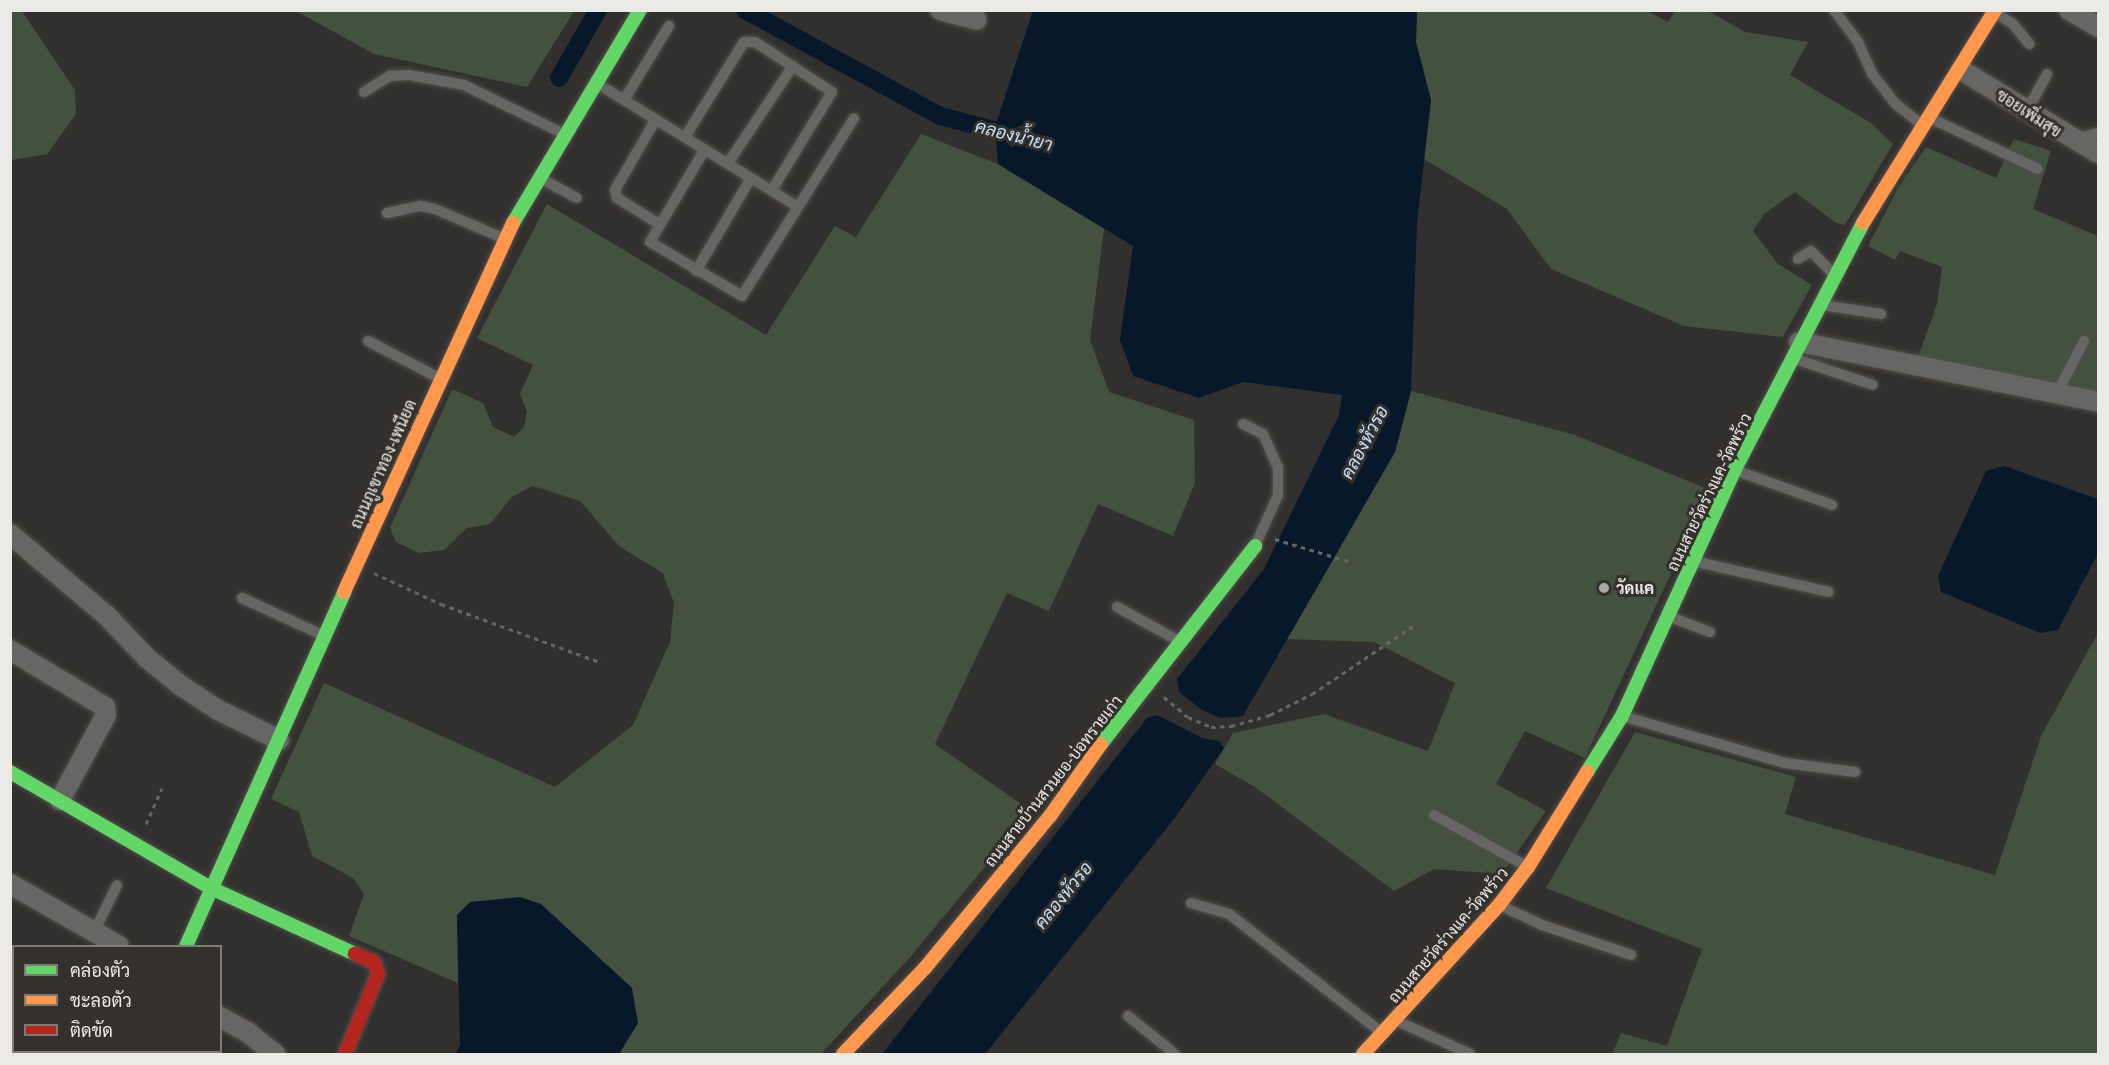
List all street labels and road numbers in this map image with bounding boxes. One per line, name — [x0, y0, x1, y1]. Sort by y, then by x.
street label: ซอยเพิ่มสุข — [1993, 85, 2065, 141]
street label: ถนนภูเขาทอง-เพนียด — [346, 396, 420, 532]
street label: ถนนสายวัดร่างแค-วัดพร้าว — [1662, 410, 1756, 574]
street label: ถนนสายบ้านสวนยอ-บ่อทรายเก่า — [980, 691, 1126, 871]
street label: ถนนสายวัดร่างแค-วัดพร้าว — [1384, 863, 1512, 1007]

